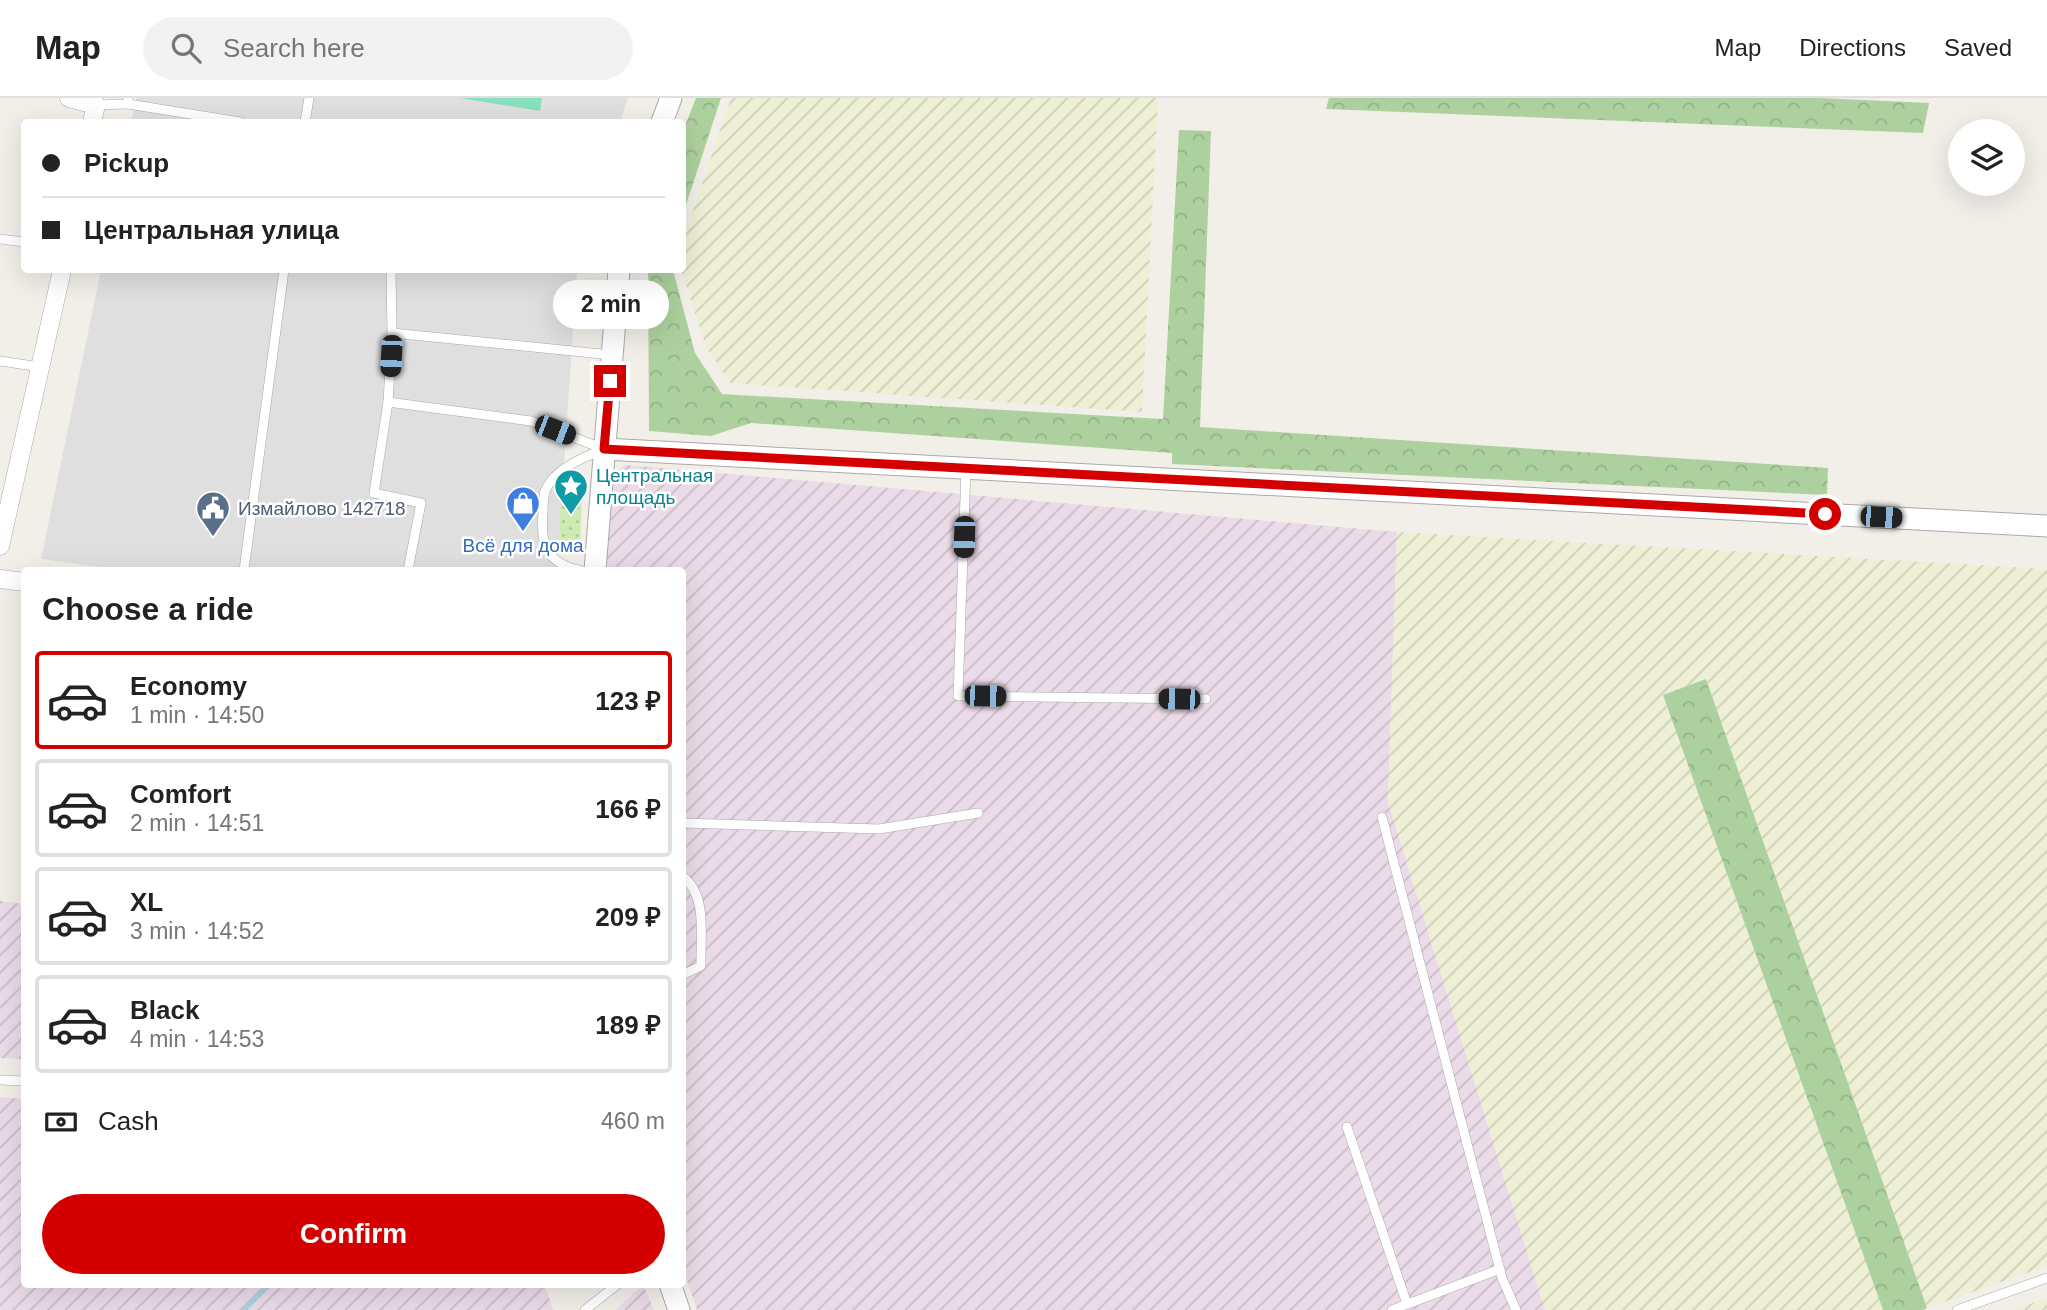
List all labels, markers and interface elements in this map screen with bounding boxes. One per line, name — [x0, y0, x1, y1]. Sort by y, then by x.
search box — [143, 17, 633, 80]
text: Map — [35, 29, 101, 66]
icon: search — [167, 29, 205, 67]
text: Search here — [223, 33, 365, 63]
text: Map — [1715, 34, 1761, 61]
text: Directions — [1799, 34, 1906, 61]
text: Saved — [1944, 34, 2012, 61]
map controls — [1948, 119, 2025, 196]
button: layers — [1948, 119, 2025, 196]
text: Pickup — [84, 148, 169, 178]
text: Центральная улица — [84, 215, 339, 245]
callout: 2 min — [552, 280, 668, 328]
text: 2 min — [581, 291, 641, 317]
car — [380, 334, 403, 378]
route end — [594, 365, 626, 397]
car — [532, 413, 579, 447]
place label: Центральная площадь — [596, 465, 713, 508]
place icon: Центральная площадь — [552, 467, 590, 516]
shop icon: Всё для дома — [504, 484, 542, 533]
public building icon: Измайлово 142718 — [194, 489, 232, 538]
place label: Измайлово 142718 — [238, 498, 406, 519]
route start — [1809, 498, 1841, 530]
car — [1860, 505, 1903, 529]
car — [953, 516, 976, 558]
place label: Всё для дома — [462, 535, 584, 556]
text: Choose a ride — [42, 591, 254, 627]
icon: car — [46, 669, 109, 732]
text: Economy — [130, 671, 247, 701]
car — [964, 685, 1007, 707]
text: 123 ₽ — [595, 686, 661, 716]
car — [1158, 688, 1201, 710]
text: 1 min · 14:50 — [130, 702, 264, 728]
icon: car — [46, 777, 109, 840]
text: Comfort — [130, 779, 231, 809]
text: 166 ₽ — [595, 794, 661, 824]
text: 2 min · 14:51 — [130, 810, 264, 836]
icon: car — [46, 885, 109, 948]
text: XL — [130, 887, 163, 917]
text: 209 ₽ — [595, 902, 661, 932]
text: 3 min · 14:52 — [130, 918, 264, 944]
icon: car — [46, 993, 109, 1056]
text: Black — [130, 995, 199, 1025]
text: 189 ₽ — [595, 1010, 661, 1040]
text: 4 min · 14:53 — [130, 1026, 264, 1052]
icon: cash — [42, 1103, 80, 1141]
text: Cash — [98, 1106, 159, 1136]
text: 460 m — [601, 1108, 665, 1134]
button: Confirm — [42, 1194, 665, 1274]

